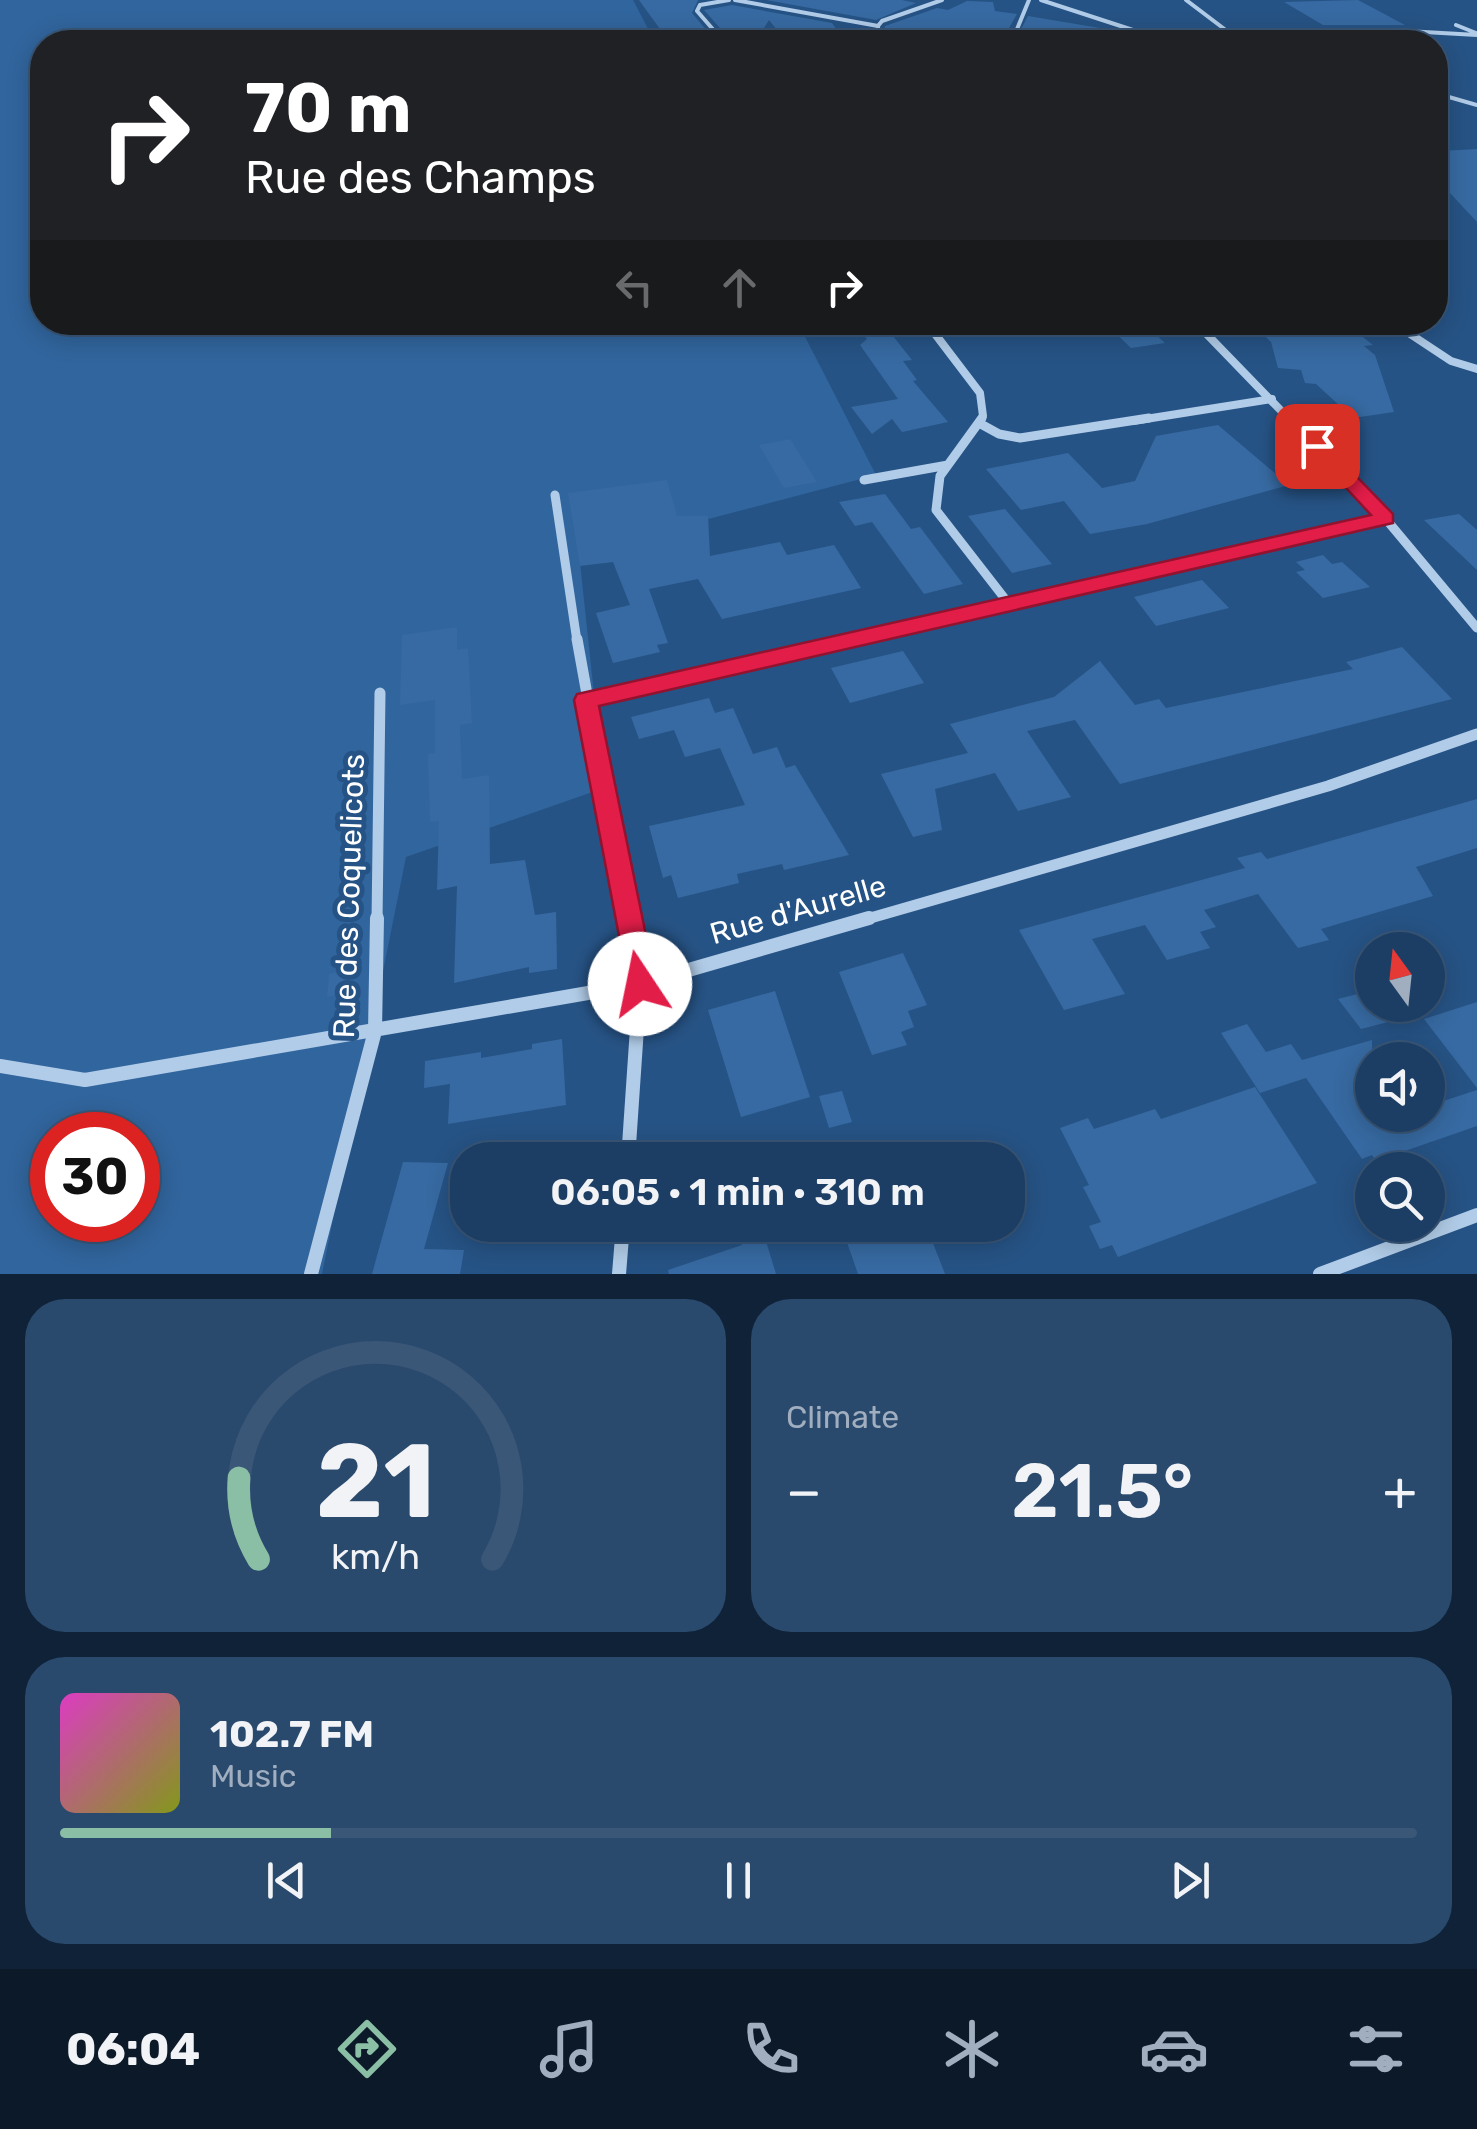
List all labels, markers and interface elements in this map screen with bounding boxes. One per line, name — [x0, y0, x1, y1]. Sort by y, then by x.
text: 70 m — [245, 67, 412, 150]
icon: right — [80, 70, 210, 200]
text: Rue des Champs — [245, 151, 596, 204]
icon: left — [607, 260, 662, 315]
icon: ahead — [712, 260, 767, 315]
icon: right — [817, 260, 872, 315]
pin — [1275, 404, 1360, 489]
icon: arrive — [1290, 419, 1345, 474]
street label: Rue des Coquelicots — [326, 753, 372, 1039]
street label: Rue d'Aurelle — [706, 868, 890, 952]
position arrow — [588, 932, 692, 1036]
north arrow — [1355, 932, 1445, 1022]
map controls — [1355, 932, 1445, 1242]
button: sound — [1355, 1042, 1445, 1132]
speed limit sign: 30 — [30, 1112, 160, 1242]
button: search — [1355, 1152, 1445, 1242]
text: 06:05 · 1 min · 310 m — [550, 1169, 925, 1215]
text: Climate — [786, 1398, 899, 1436]
text: 21 — [316, 1420, 435, 1543]
text: 21.5° — [1011, 1447, 1193, 1536]
text: − — [786, 1459, 822, 1524]
text: + — [1383, 1459, 1417, 1524]
text: km/h — [331, 1536, 420, 1578]
text: 102.7 FM — [210, 1711, 374, 1757]
text: Music — [210, 1757, 296, 1795]
icon: previous — [259, 1853, 314, 1908]
icon: pause — [711, 1853, 766, 1908]
icon: next — [1163, 1853, 1218, 1908]
icon: directions — [332, 2014, 402, 2084]
icon: music — [534, 2014, 604, 2084]
icon: phone — [736, 2014, 806, 2084]
icon: climate — [937, 2014, 1007, 2084]
icon: car — [1139, 2014, 1209, 2084]
icon: filters — [1341, 2014, 1411, 2084]
text: 06:04 — [66, 2023, 200, 2076]

